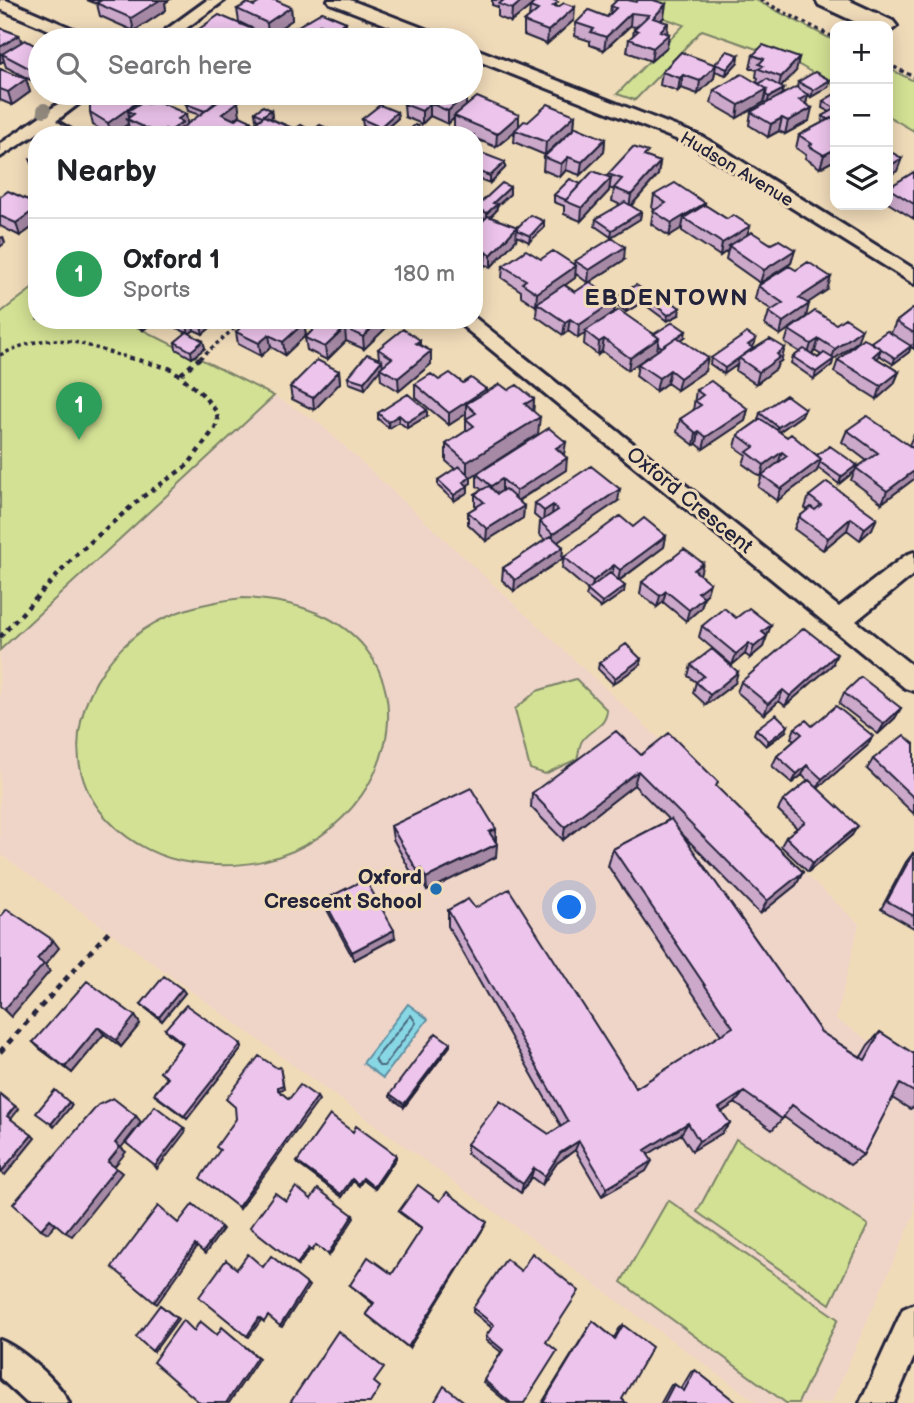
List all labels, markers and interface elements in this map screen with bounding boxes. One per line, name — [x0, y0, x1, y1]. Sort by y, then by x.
map controls — [830, 21, 893, 210]
button: + — [830, 21, 893, 84]
search box — [28, 28, 483, 105]
icon: search — [52, 48, 90, 86]
text: Search here — [108, 51, 252, 82]
button: − — [830, 84, 893, 147]
street label: Hudson Avenue — [676, 127, 797, 212]
button: layers — [830, 147, 893, 210]
text: Nearby — [56, 154, 156, 190]
text: Oxford 1 — [123, 245, 220, 276]
text: 1 — [74, 260, 84, 288]
text: 180 m — [394, 260, 455, 288]
text: Sports — [123, 276, 190, 304]
district label: EBDENTOWN — [584, 284, 750, 312]
pin: 1 — [56, 382, 102, 440]
street label: Oxford Crescent — [622, 442, 758, 559]
place label: Oxford Crescent School — [264, 865, 422, 914]
marker: Oxford Crescent School — [428, 881, 444, 897]
your location — [552, 890, 586, 924]

